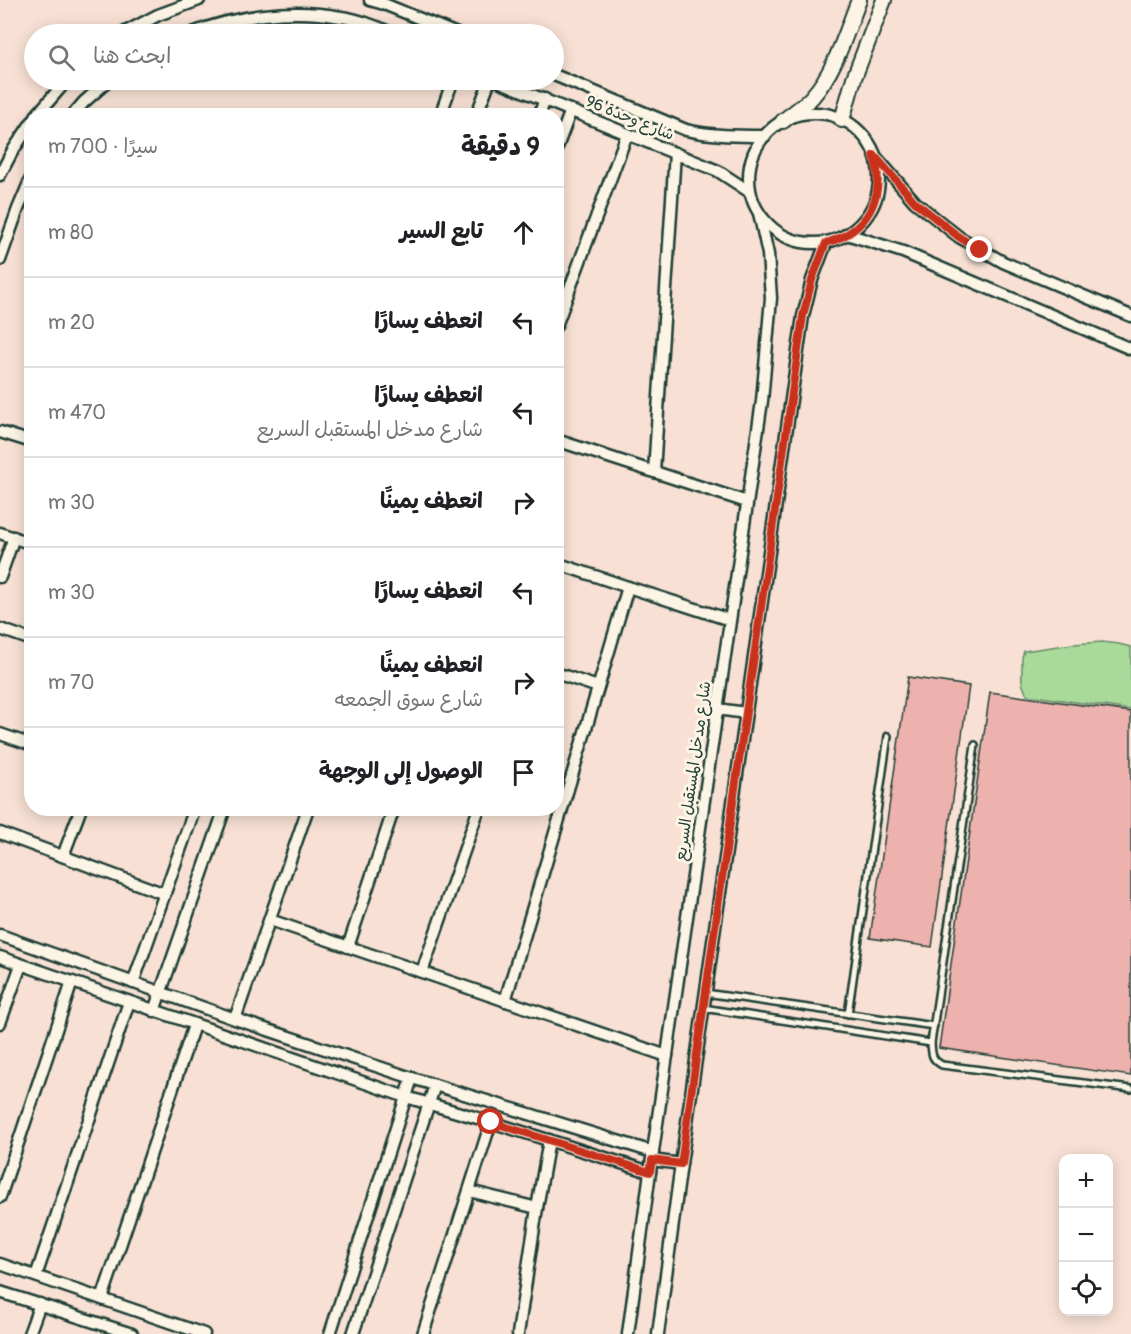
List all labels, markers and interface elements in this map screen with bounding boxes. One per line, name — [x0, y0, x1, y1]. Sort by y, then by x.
search box — [24, 24, 564, 90]
icon: search — [45, 41, 78, 74]
text: ابحث هنا — [93, 42, 171, 70]
street label: شارع وحدة 96 — [582, 91, 677, 146]
text: 9 دقيقة — [461, 131, 540, 163]
text: سيرًا · 700 m — [48, 134, 158, 159]
icon: ahead — [507, 216, 540, 249]
text: تابع السير — [400, 217, 483, 245]
text: 80 m — [48, 220, 94, 245]
route end — [966, 236, 992, 262]
icon: left — [507, 306, 540, 339]
text: انعطف يسارًا — [374, 307, 483, 335]
text: 20 m — [48, 310, 95, 335]
text: انعطف يسارًا — [374, 381, 483, 409]
icon: left — [507, 396, 540, 429]
text: 470 m — [48, 400, 106, 425]
text: شارع مدخل المستقبل السريع — [256, 417, 483, 442]
icon: right — [507, 486, 540, 519]
text: انعطف يمينًا — [380, 487, 483, 515]
text: 30 m — [48, 490, 95, 515]
icon: left — [507, 576, 540, 609]
text: انعطف يسارًا — [374, 577, 483, 605]
text: 30 m — [48, 580, 95, 605]
text: انعطف يمينًا — [380, 651, 483, 679]
icon: right — [507, 666, 540, 699]
text: 70 m — [48, 670, 94, 695]
street label: شارع مدخل المستقبل السريع — [670, 680, 717, 862]
text: شارع سوق الجمعه — [335, 687, 483, 712]
icon: arrive — [507, 756, 540, 789]
text: الوصول إلى الوجهة — [319, 757, 483, 785]
route start — [477, 1108, 503, 1134]
map controls — [1059, 1154, 1113, 1316]
button: + — [1059, 1154, 1113, 1208]
button: − — [1059, 1208, 1113, 1262]
button: locate — [1059, 1262, 1113, 1316]

